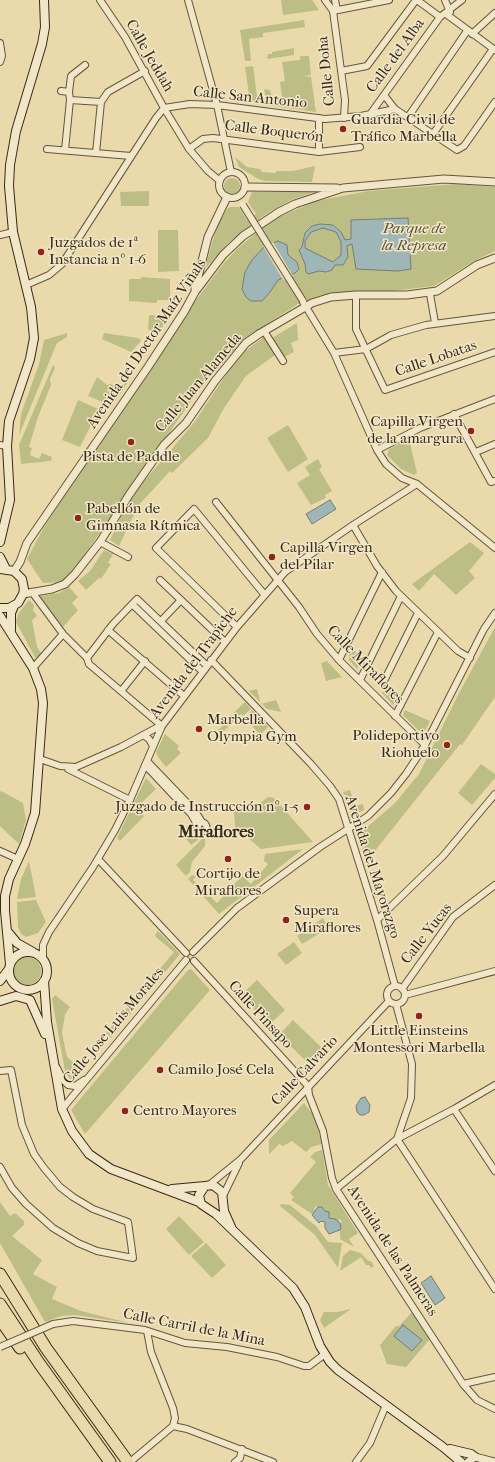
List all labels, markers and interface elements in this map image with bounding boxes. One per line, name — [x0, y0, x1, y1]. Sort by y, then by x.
street label: Calle del Alba — [363, 15, 429, 97]
street label: Calle Jeddah — [121, 17, 177, 95]
street label: Calle Doha — [314, 35, 340, 107]
street label: Calle San Antonio — [192, 83, 308, 113]
place label: Guardia Civil de Tráfico Marbella — [351, 111, 457, 146]
street label: Calle Boquerón — [224, 117, 324, 147]
marker: Guardia Civil de Tráfico Marbella — [338, 124, 348, 134]
park label: Parque de la Represa — [382, 220, 446, 255]
place label: Juzgados de 1ª Instancia nº 1-6 — [49, 234, 146, 269]
marker: Juzgados de 1ª Instancia nº 1-6 — [36, 247, 46, 257]
street label: Avenida del Doctor Maíz Viñals — [83, 256, 211, 432]
street label: Calle Juan Alameda — [152, 330, 246, 436]
street label: Calle Lobatas — [393, 337, 479, 381]
place label: Capilla Virgen de la amargura — [367, 413, 463, 448]
marker: Capilla Virgen de la amargura — [466, 426, 476, 436]
marker: Pista de Paddle — [126, 437, 136, 447]
place label: Pista de Paddle — [83, 448, 179, 466]
place label: Pabellón de Gimnasia Rítmica — [86, 500, 200, 535]
marker: Pabellón de Gimnasia Rítmica — [73, 513, 83, 523]
place label: Capilla Virgen del Pilar — [280, 539, 373, 574]
marker: Capilla Virgen del Pilar — [267, 552, 277, 562]
street label: Avenida del Trapiche — [146, 604, 242, 722]
street label: Calle Miraflores — [323, 622, 407, 708]
place label: Marbella Olympia Gym — [207, 711, 297, 746]
marker: Marbella Olympia Gym — [194, 724, 204, 734]
place label: Polideportivo Riohuelo — [352, 727, 439, 762]
marker: Polideportivo Riohuelo — [442, 740, 452, 750]
street label: Avenida del Mayorazgo — [340, 793, 404, 941]
place label: Juzgado de Instrucción nº 1-5 — [115, 798, 299, 816]
marker: Juzgado de Instrucción nº 1-5 — [302, 802, 312, 812]
district label: Miraflores — [178, 823, 254, 843]
marker: Cortijo de Miraflores — [223, 854, 233, 864]
place label: Cortijo de Miraflores — [195, 865, 261, 900]
street label: Calle Yucas — [398, 900, 456, 968]
place label: Supera Miraflores — [294, 902, 361, 937]
marker: Supera Miraflores — [281, 915, 291, 925]
street label: Calle Jose Luis Morales — [60, 964, 168, 1088]
street label: Calle Pinsapo — [224, 977, 296, 1053]
marker: Little Einsteins Montessori Marbella — [414, 1011, 424, 1021]
place label: Little Einsteins Montessori Marbella — [353, 1022, 485, 1057]
street label: Calle Calvario — [268, 1032, 342, 1110]
place label: Camilo José Cela — [168, 1061, 274, 1079]
marker: Camilo José Cela — [155, 1065, 165, 1075]
place label: Centro Mayores — [133, 1102, 236, 1120]
marker: Centro Mayores — [120, 1106, 130, 1116]
street label: Avenida de las Palmeras — [343, 1182, 441, 1320]
street label: Calle Carril de la Mina — [121, 1305, 267, 1351]

